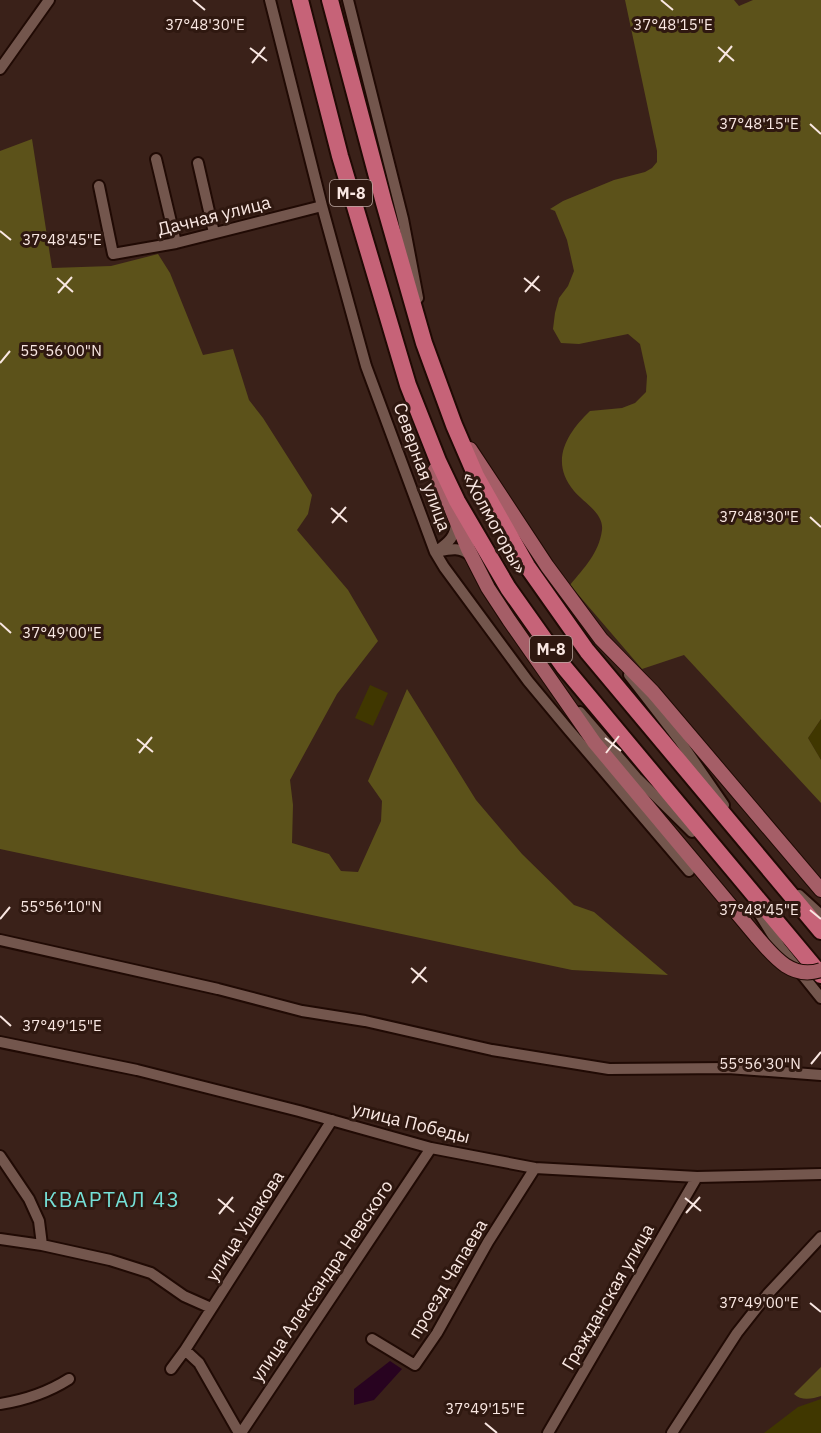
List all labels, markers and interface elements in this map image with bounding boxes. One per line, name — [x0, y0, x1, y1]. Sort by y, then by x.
text: 37°48'30"E — [165, 15, 245, 34]
text: 37°48'15"E — [633, 15, 713, 34]
text: 37°48'15"E — [719, 114, 799, 133]
road number: М-8 — [330, 180, 372, 206]
street label: Дачная улица — [155, 190, 273, 241]
text: 37°48'45"E — [22, 230, 102, 249]
text: 55°56'00"N — [20, 341, 102, 360]
street label: Северная улица — [389, 399, 457, 535]
street label: «Холмогоры» — [457, 468, 532, 578]
text: 37°48'30"E — [719, 507, 799, 526]
text: 37°49'00"E — [22, 623, 102, 642]
road number: М-8 — [530, 636, 572, 662]
text: 55°56'10"N — [20, 897, 102, 916]
text: 37°48'45"E — [719, 900, 799, 919]
text: 37°49'15"E — [22, 1016, 102, 1035]
text: 55°56'30"N — [719, 1054, 801, 1073]
street label: улица Победы — [350, 1097, 472, 1148]
street label: улица Ушакова — [200, 1166, 289, 1285]
street label: улица Александра Невского — [245, 1175, 398, 1386]
district label: КВАРТАЛ 43 — [43, 1185, 181, 1213]
street label: проезд Чапаева — [403, 1214, 492, 1343]
street label: Гражданская улица — [556, 1219, 659, 1374]
text: 37°49'00"E — [719, 1293, 799, 1312]
text: 37°49'15"E — [445, 1399, 525, 1418]

